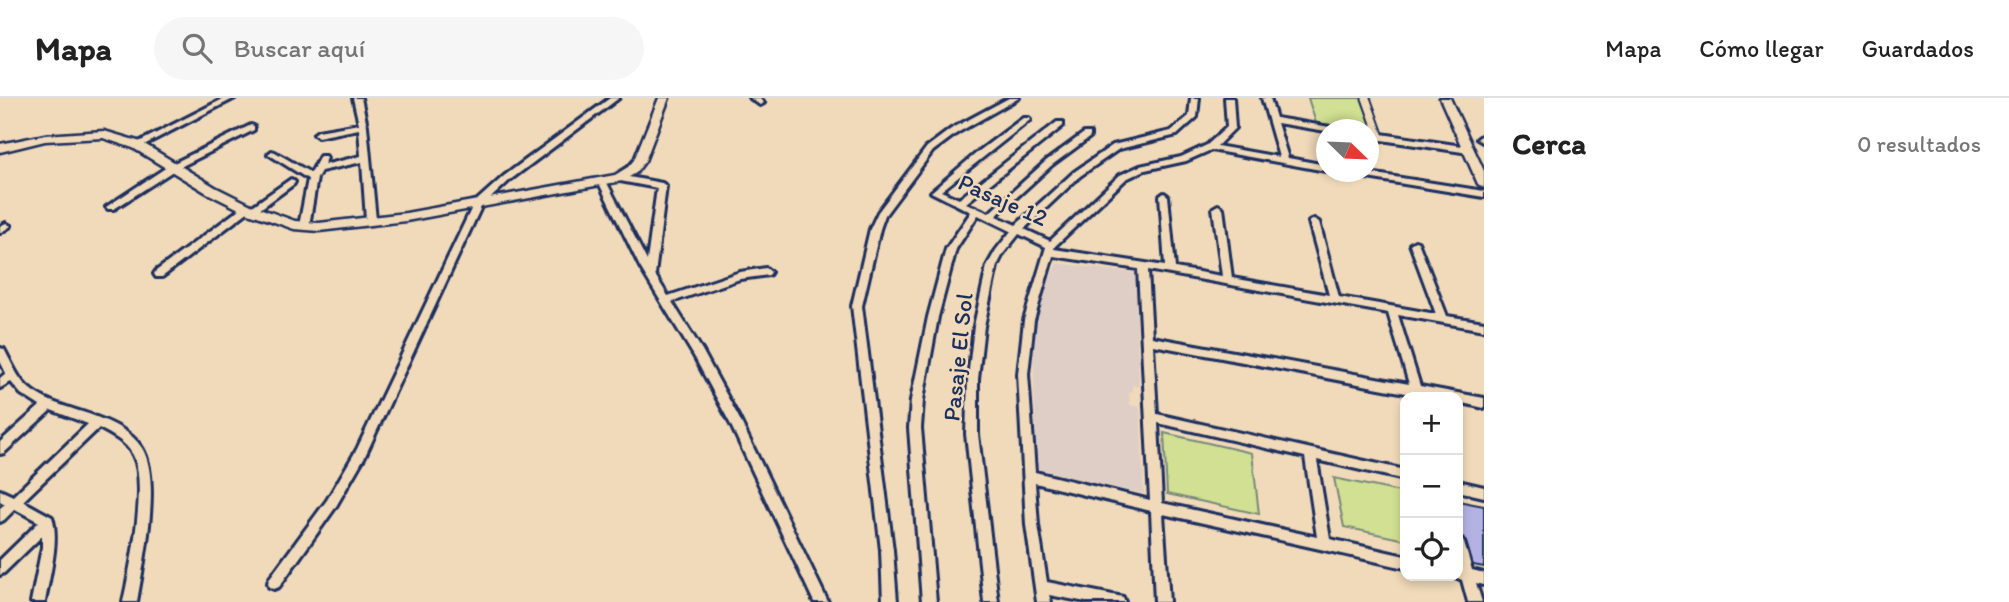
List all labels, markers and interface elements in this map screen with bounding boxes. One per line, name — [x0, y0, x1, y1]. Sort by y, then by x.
search box — [154, 17, 644, 80]
text: Mapa — [35, 29, 112, 68]
icon: search — [178, 29, 216, 67]
text: Buscar aquí — [234, 32, 365, 64]
text: Mapa — [1605, 34, 1661, 63]
text: Cómo llegar — [1699, 34, 1824, 63]
text: Guardados — [1862, 34, 1974, 63]
north arrow — [1316, 119, 1379, 182]
text: Cerca — [1512, 125, 1586, 162]
text: 0 resultados — [1857, 130, 1981, 158]
street label: Pasaje 12 — [954, 167, 1053, 232]
street label: Pasaje El Sol — [936, 291, 979, 423]
map controls — [1400, 392, 1463, 581]
button: + — [1400, 392, 1463, 455]
button: − — [1400, 455, 1463, 518]
button: locate — [1400, 518, 1463, 581]

